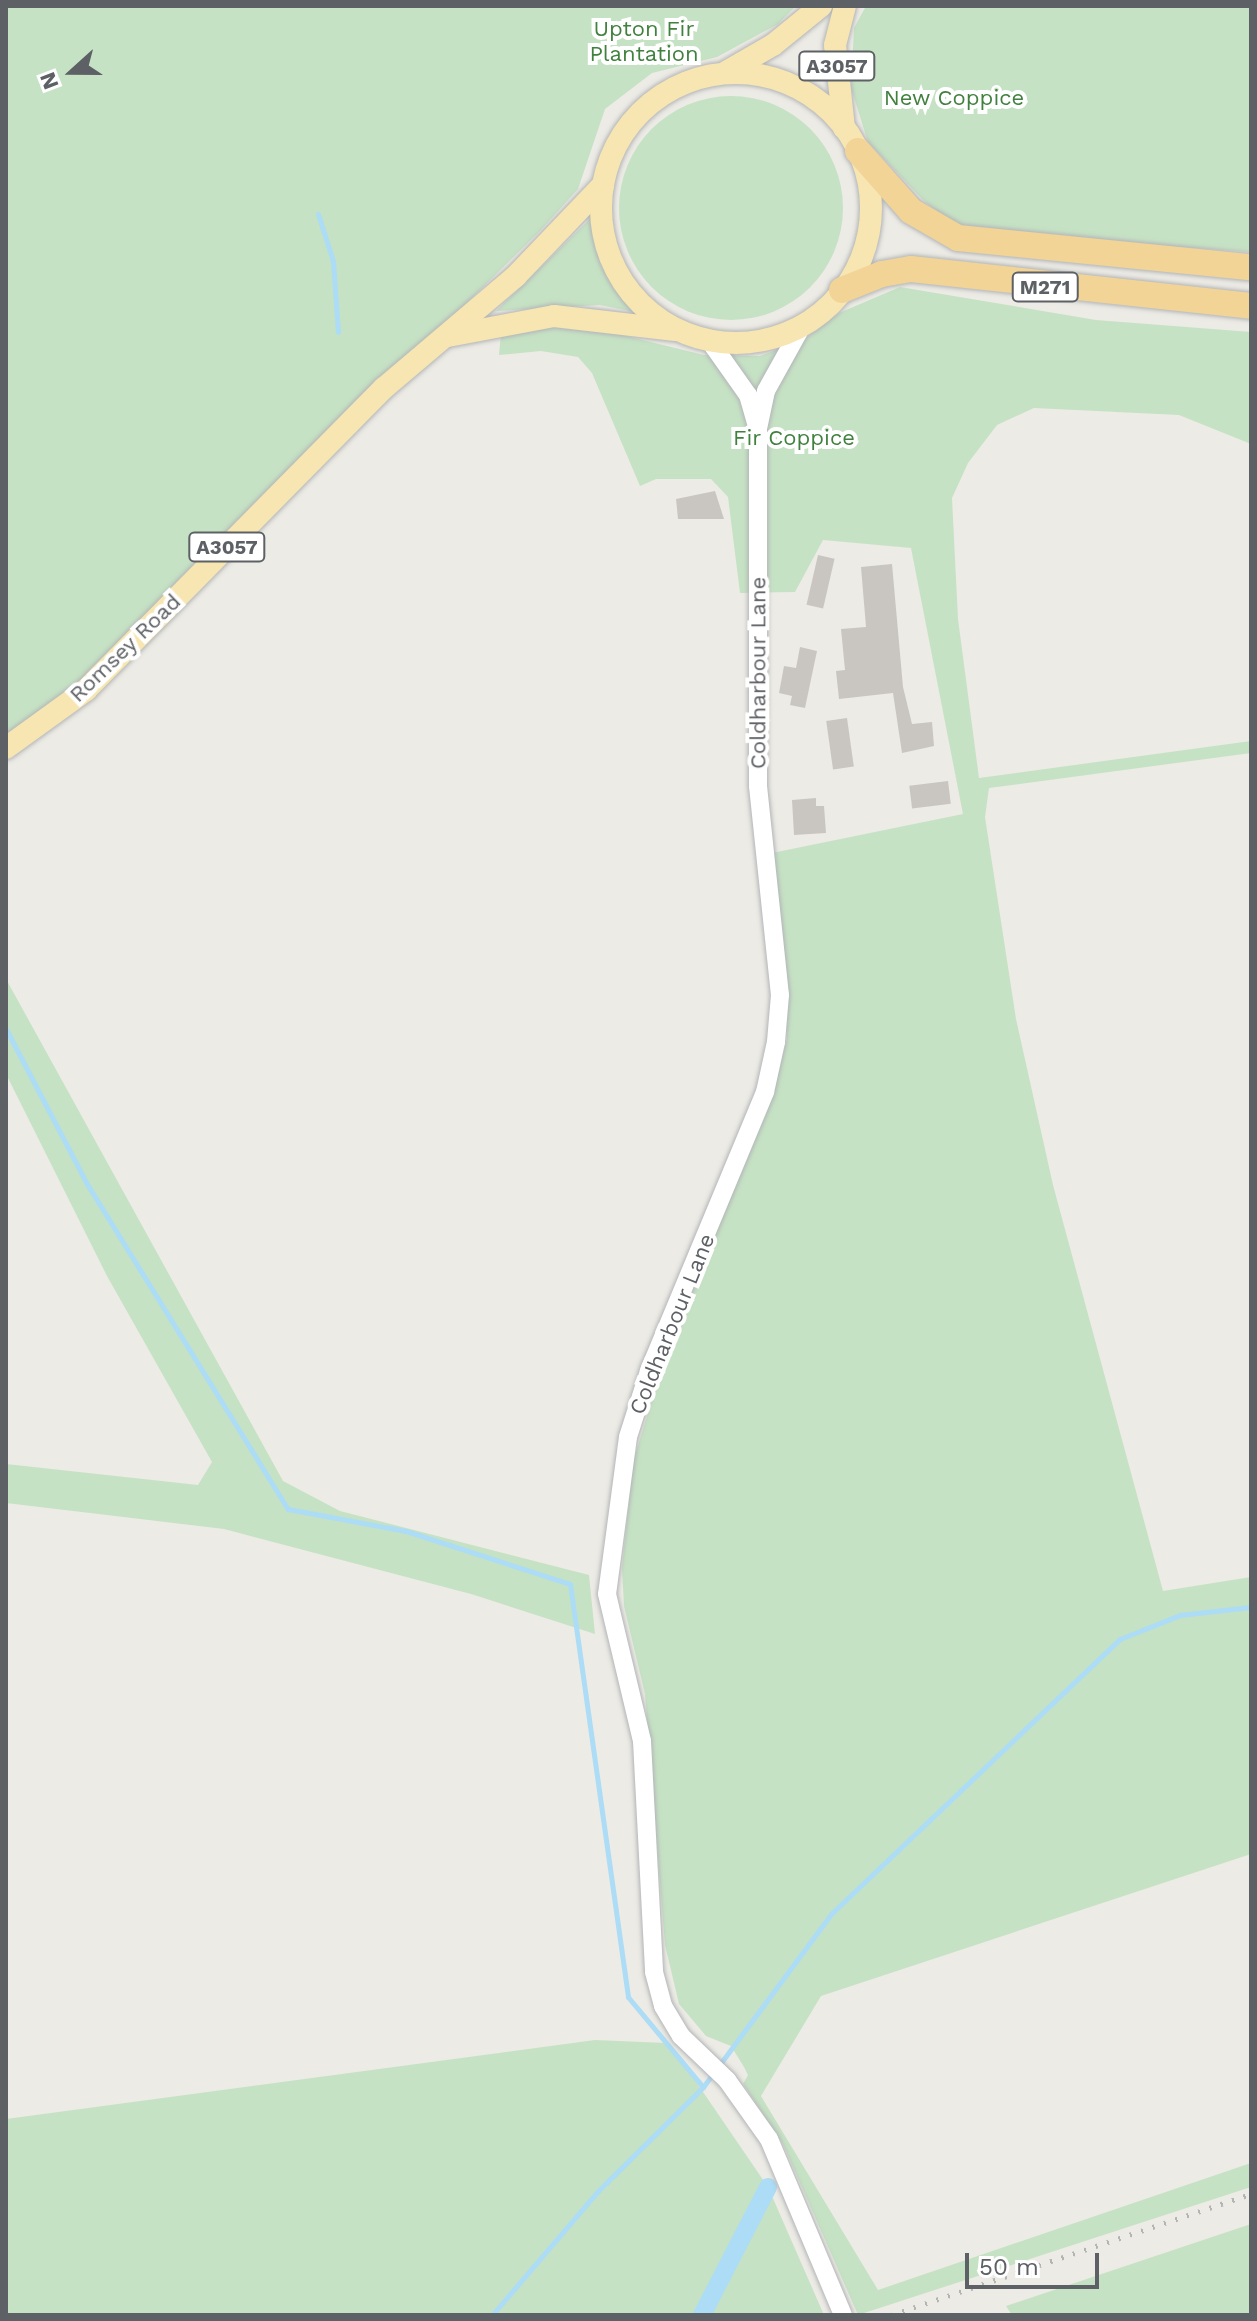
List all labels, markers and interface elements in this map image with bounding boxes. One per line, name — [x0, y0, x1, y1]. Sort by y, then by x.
park label: Upton Fir Plantation — [589, 15, 699, 66]
north arrow — [32, 32, 112, 112]
road number: A3057 — [797, 50, 877, 82]
text: N — [35, 69, 64, 93]
park label: New Coppice — [883, 85, 1025, 111]
road number: M271 — [1011, 271, 1079, 303]
park label: Fir Coppice — [733, 425, 855, 451]
road number: A3057 — [187, 531, 267, 563]
street label: Coldharbour Lane — [745, 577, 771, 769]
street label: Romsey Road — [64, 588, 186, 708]
street label: Coldharbour Lane — [624, 1230, 720, 1418]
scale bar — [969, 2237, 1103, 2287]
text: 50 m — [979, 2253, 1039, 2281]

